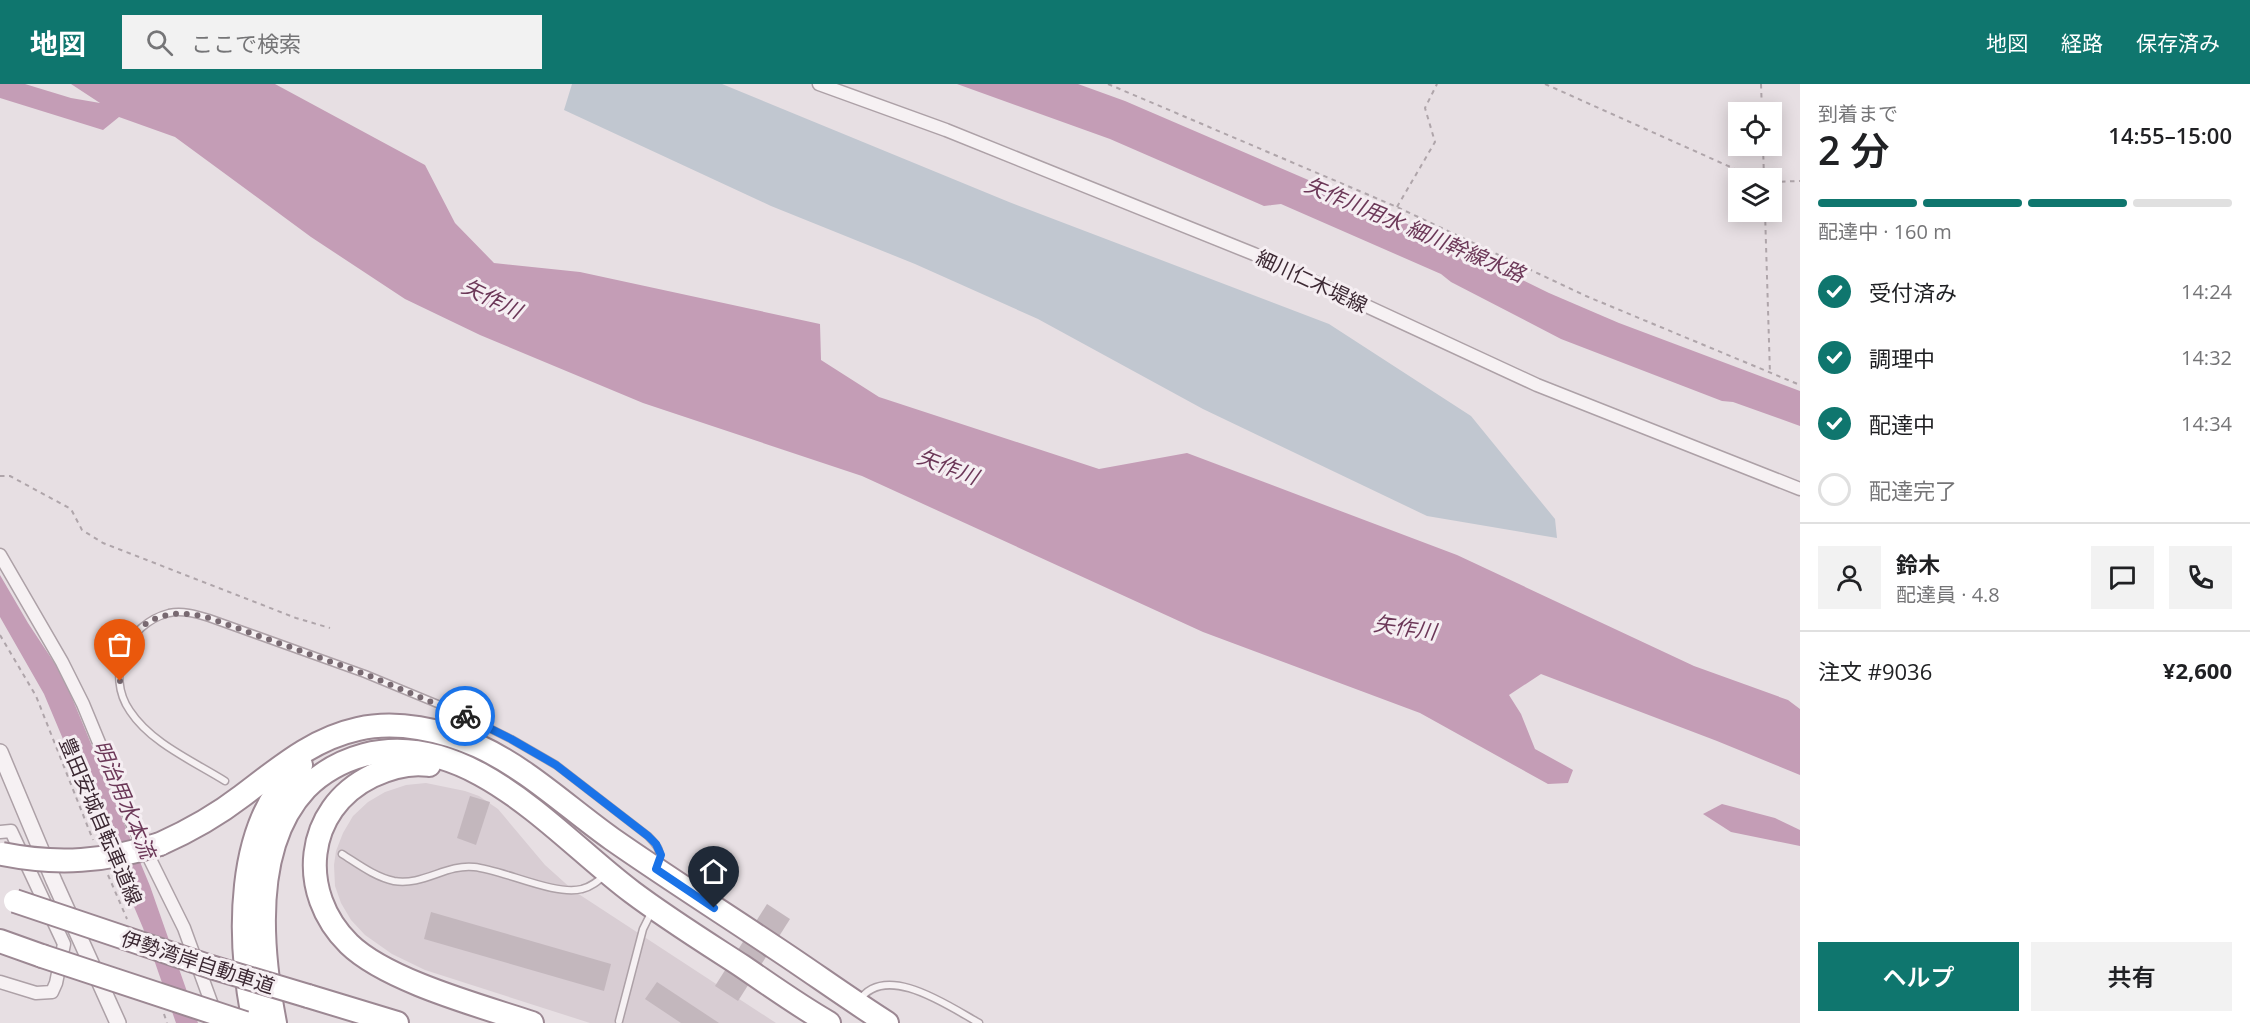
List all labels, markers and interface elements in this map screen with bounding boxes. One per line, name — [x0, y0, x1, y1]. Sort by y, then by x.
search box — [122, 15, 542, 69]
text: 地図 — [30, 24, 86, 62]
icon: search — [143, 26, 176, 59]
text: ここで検索 — [191, 28, 301, 58]
text: 地図 — [1986, 29, 2028, 57]
text: 経路 — [2061, 29, 2103, 57]
text: 保存済み — [2136, 29, 2220, 57]
text: 到着まで — [1818, 100, 1898, 127]
map controls — [1728, 102, 1782, 222]
button: locate — [1728, 102, 1782, 156]
text: 14:55–15:00 — [2108, 120, 2232, 150]
text: 2 分 — [1818, 123, 1889, 176]
button: layers — [1728, 168, 1782, 222]
water label: 矢作川用水 細川幹線水路 — [1301, 170, 1531, 289]
text: 配達中 · 160 m — [1818, 218, 1952, 245]
street label: 細川仁木堤線 — [1252, 243, 1372, 319]
water label: 矢作川 — [458, 272, 528, 325]
icon: check — [1818, 275, 1851, 308]
text: 受付済み — [1869, 277, 1957, 307]
text: 14:24 — [2181, 278, 2232, 305]
icon: check — [1818, 341, 1851, 374]
text: 調理中 — [1869, 343, 1935, 373]
text: 14:32 — [2181, 344, 2232, 371]
icon: check — [1818, 407, 1851, 440]
text: 配達中 — [1869, 409, 1935, 439]
text: 14:34 — [2181, 410, 2232, 437]
water label: 矢作川 — [914, 442, 984, 491]
text: 配達完了 — [1869, 475, 1957, 505]
button: person — [1818, 546, 1881, 609]
button: chat — [2091, 546, 2154, 609]
button: phone — [2169, 546, 2232, 609]
text: 鈴木 — [1896, 549, 1940, 579]
text: 配達員 · 4.8 — [1896, 581, 2000, 608]
water label: 矢作川 — [1372, 609, 1440, 646]
pin — [94, 619, 145, 681]
icon: bag — [103, 628, 136, 661]
text: ¥2,600 — [2163, 655, 2232, 685]
text: 注文 #9036 — [1818, 656, 1932, 686]
courier — [435, 686, 495, 746]
icon: bike — [449, 700, 482, 733]
street label: 豊田安城自転車道線 — [53, 733, 149, 909]
water label: 明治用水本流 — [87, 736, 164, 865]
pin — [688, 846, 739, 908]
icon: home — [697, 855, 730, 888]
street label: 伊勢湾岸自動車道 — [118, 924, 278, 1000]
button: ヘルプ — [1818, 942, 2019, 1011]
button: 共有 — [2031, 942, 2232, 1011]

